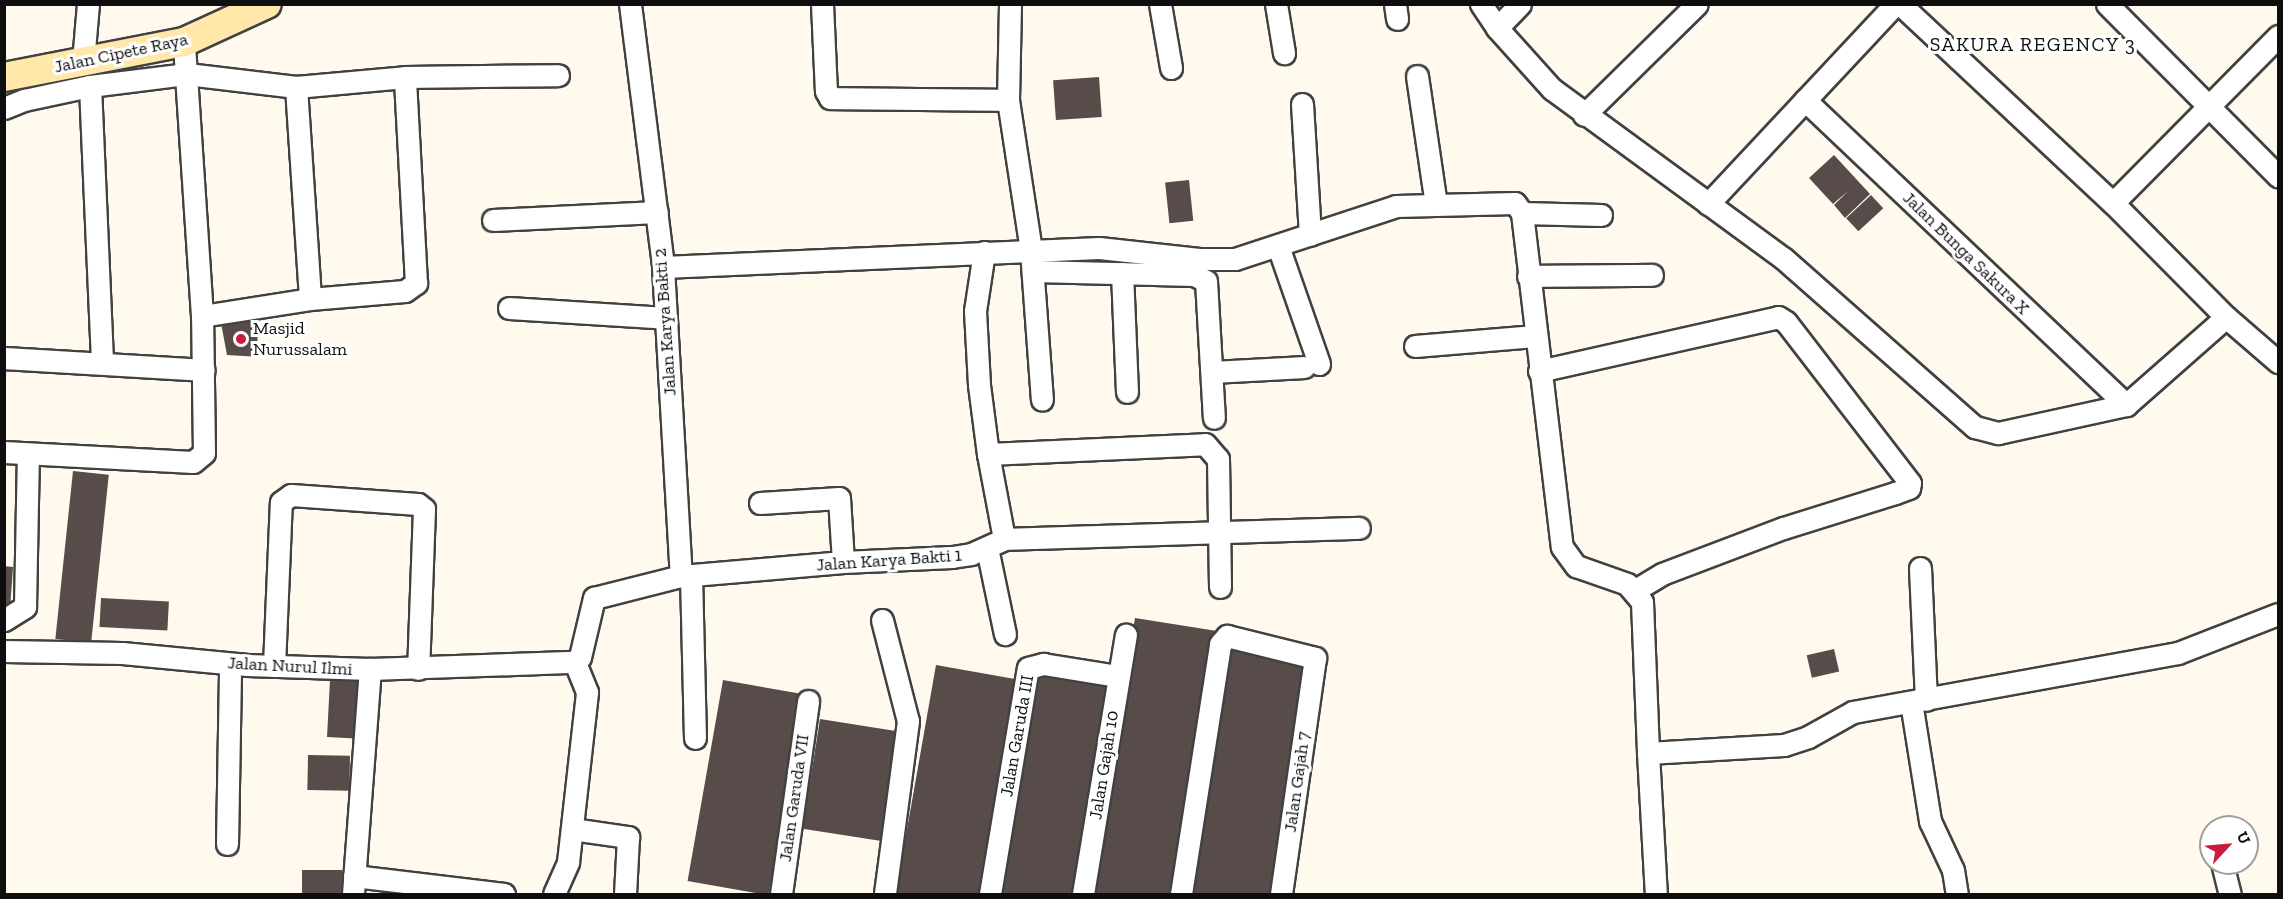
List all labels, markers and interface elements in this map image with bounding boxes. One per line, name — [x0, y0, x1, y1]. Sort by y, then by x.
street label: Jalan Cipete Raya — [52, 28, 190, 78]
district label: SAKURA REGENCY 3 — [1929, 32, 2137, 56]
street label: Jalan Bunga Sakura X — [1898, 187, 2034, 319]
street label: Jalan Karya Bakti 2 — [649, 247, 681, 397]
place label: Masjid Nurussalam — [253, 318, 347, 360]
marker: Masjid Nurussalam — [234, 332, 248, 346]
street label: Jalan Karya Bakti 1 — [816, 544, 962, 576]
street label: Jalan Nurul Ilmi — [227, 652, 353, 680]
street label: Jalan Garuda III — [996, 673, 1038, 799]
street label: Jalan Gajah 10 — [1085, 709, 1123, 821]
street label: Jalan Gajah 7 — [1279, 730, 1315, 834]
street label: Jalan Garuda VII — [774, 733, 814, 863]
north arrow — [2199, 815, 2259, 875]
text: U — [2233, 828, 2255, 847]

